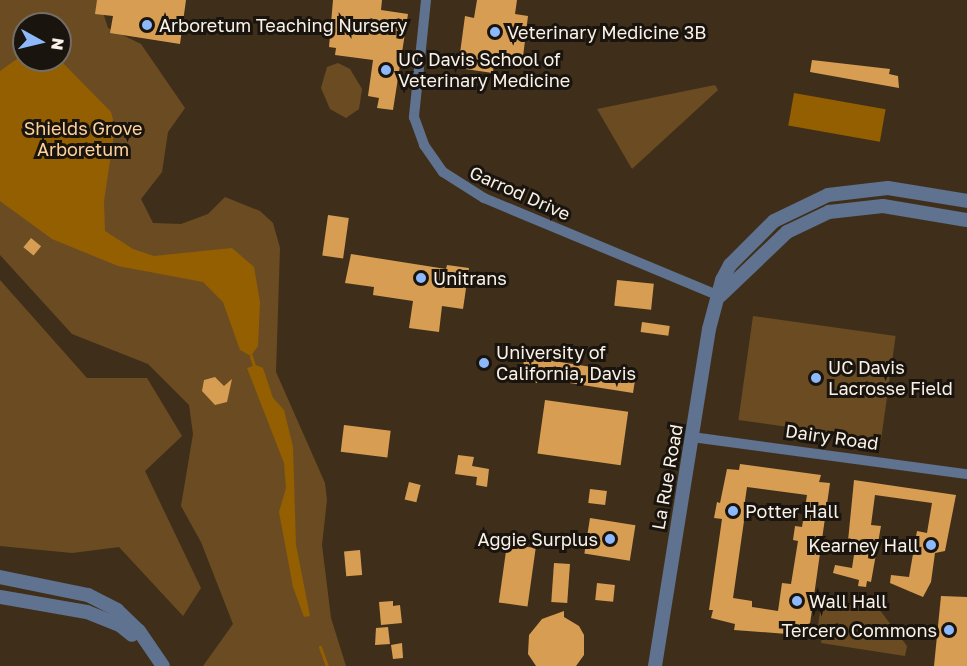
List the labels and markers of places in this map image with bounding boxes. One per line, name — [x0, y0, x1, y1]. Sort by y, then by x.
place label: Arboretum Teaching Nursery — [159, 14, 407, 36]
marker: Arboretum Teaching Nursery — [140, 18, 154, 32]
place label: Veterinary Medicine 3B — [507, 21, 706, 43]
marker: Veterinary Medicine 3B — [488, 25, 502, 39]
place label: UC Davis School of Veterinary Medicine — [398, 49, 570, 92]
marker: UC Davis School of Veterinary Medicine — [379, 63, 393, 77]
place label: Unitrans — [433, 267, 507, 289]
marker: Unitrans — [414, 271, 428, 285]
place label: University of California, Davis — [496, 342, 636, 385]
marker: University of California, Davis — [477, 356, 491, 370]
place label: UC Davis Lacrosse Field — [828, 357, 953, 400]
marker: UC Davis Lacrosse Field — [809, 371, 823, 385]
place label: Potter Hall — [745, 500, 839, 522]
marker: Potter Hall — [726, 504, 740, 518]
place label: Aggie Surplus — [478, 528, 598, 550]
marker: Aggie Surplus — [603, 532, 617, 546]
place label: Kearney Hall — [808, 534, 919, 556]
marker: Kearney Hall — [924, 538, 938, 552]
place label: Wall Hall — [809, 590, 887, 612]
marker: Wall Hall — [790, 594, 804, 608]
place label: Tercero Commons — [781, 619, 937, 641]
marker: Tercero Commons — [942, 623, 956, 637]

